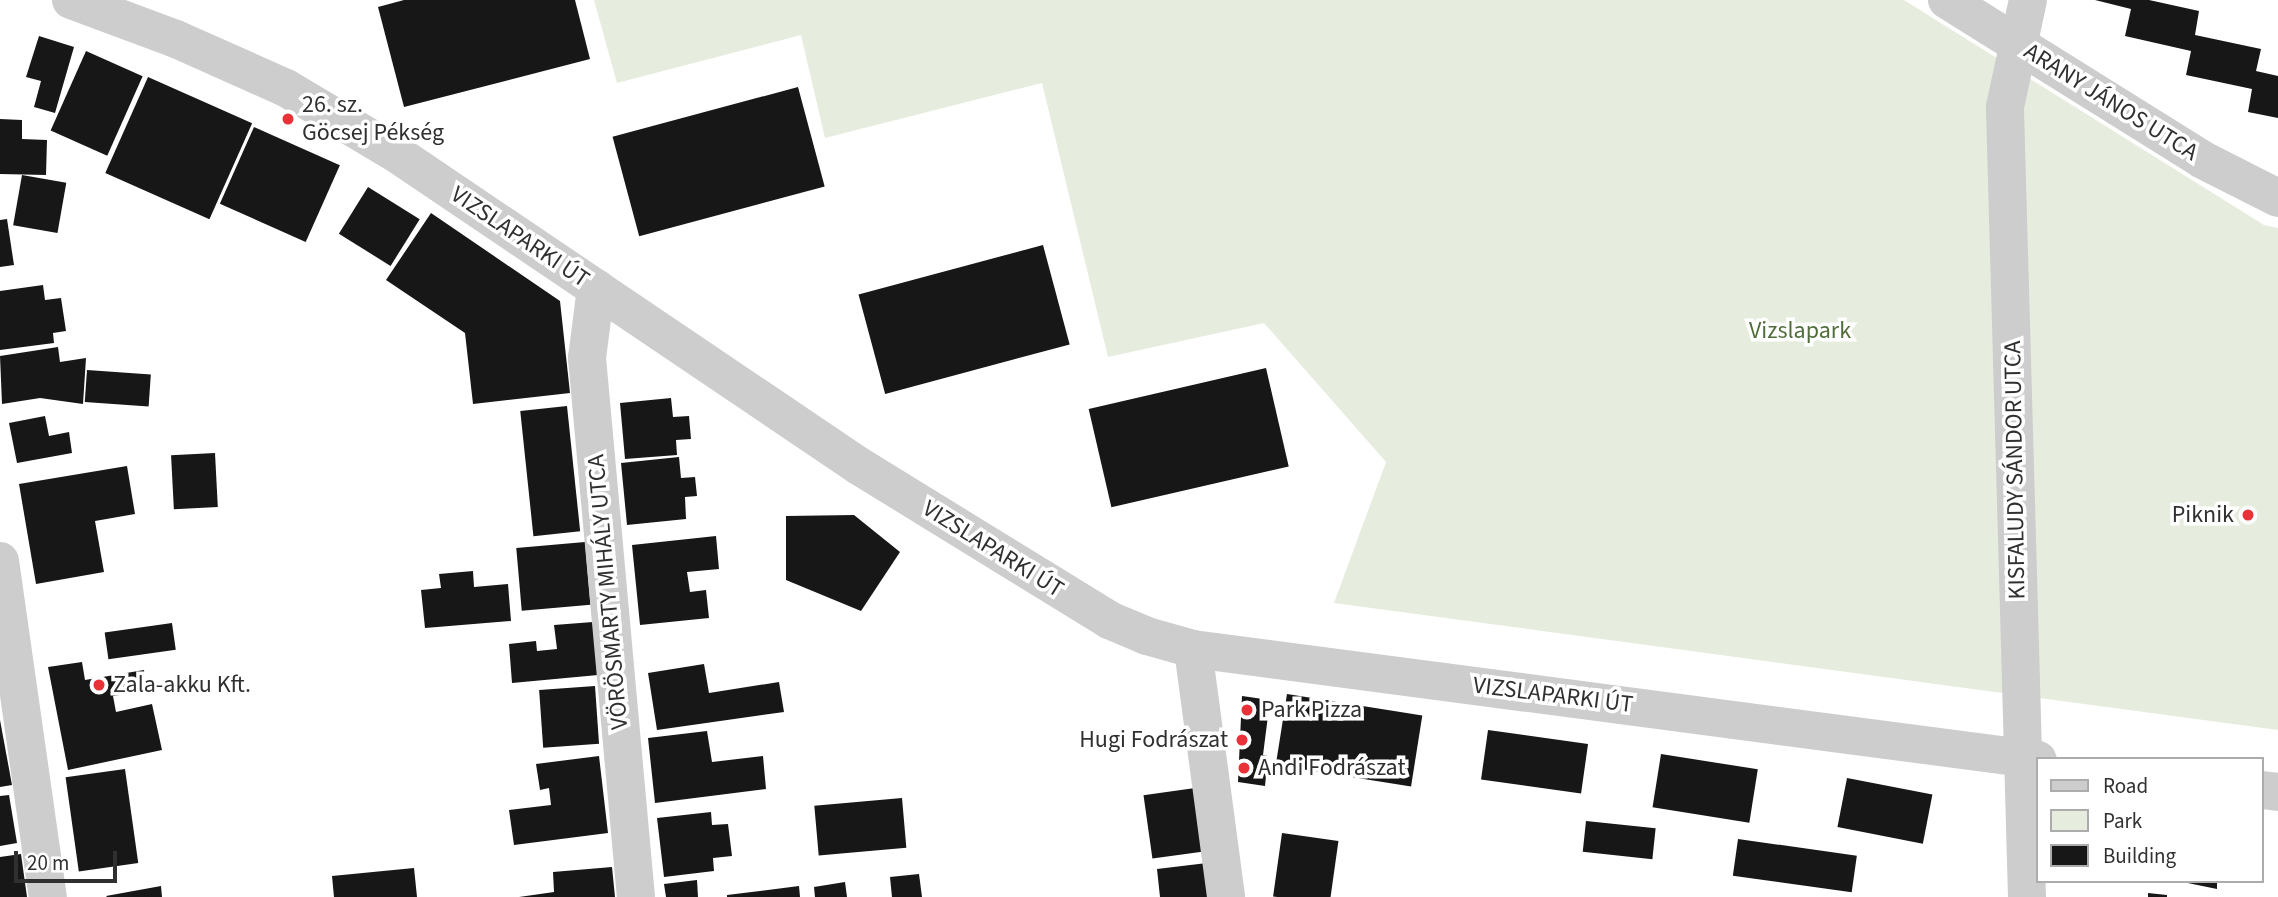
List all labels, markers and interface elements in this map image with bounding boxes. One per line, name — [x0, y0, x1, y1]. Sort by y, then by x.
street label: ARANY JÁNOS UTCA — [2019, 37, 2203, 167]
place label: 26. sz. Göcsej Pékség — [302, 91, 444, 147]
marker: 26. sz. Göcsej Pékség — [280, 111, 296, 127]
street label: VIZSLAPARKI ÚT — [445, 180, 595, 294]
park label: Vizslapark — [1749, 317, 1851, 345]
street label: KISFALUDY SÁNDOR UTCA — [1998, 340, 2032, 600]
street label: VÖRÖSMARTY MIHÁLY UTCA — [582, 453, 634, 731]
street label: VIZSLAPARKI ÚT — [917, 494, 1069, 604]
place label: Piknik — [2172, 501, 2234, 529]
marker: Piknik — [2240, 507, 2256, 523]
place label: Zala-akku Kft. — [113, 671, 251, 699]
street label: VIZSLAPARKI ÚT — [1471, 671, 1635, 719]
marker: Zala-akku Kft. — [91, 677, 107, 693]
place label: Park Pizza — [1261, 696, 1362, 724]
marker: Park Pizza — [1239, 702, 1255, 718]
place label: Hugi Fodrászat — [1079, 726, 1228, 754]
marker: Hugi Fodrászat — [1234, 732, 1250, 748]
place label: Andi Fodrászat — [1258, 754, 1405, 782]
legend — [2036, 757, 2264, 883]
marker: Andi Fodrászat — [1236, 760, 1252, 776]
text: Road — [2103, 771, 2148, 801]
text: Park — [2103, 806, 2142, 836]
scale bar — [18, 838, 121, 882]
text: Building — [2103, 841, 2176, 871]
text: 20 m — [27, 848, 69, 878]

